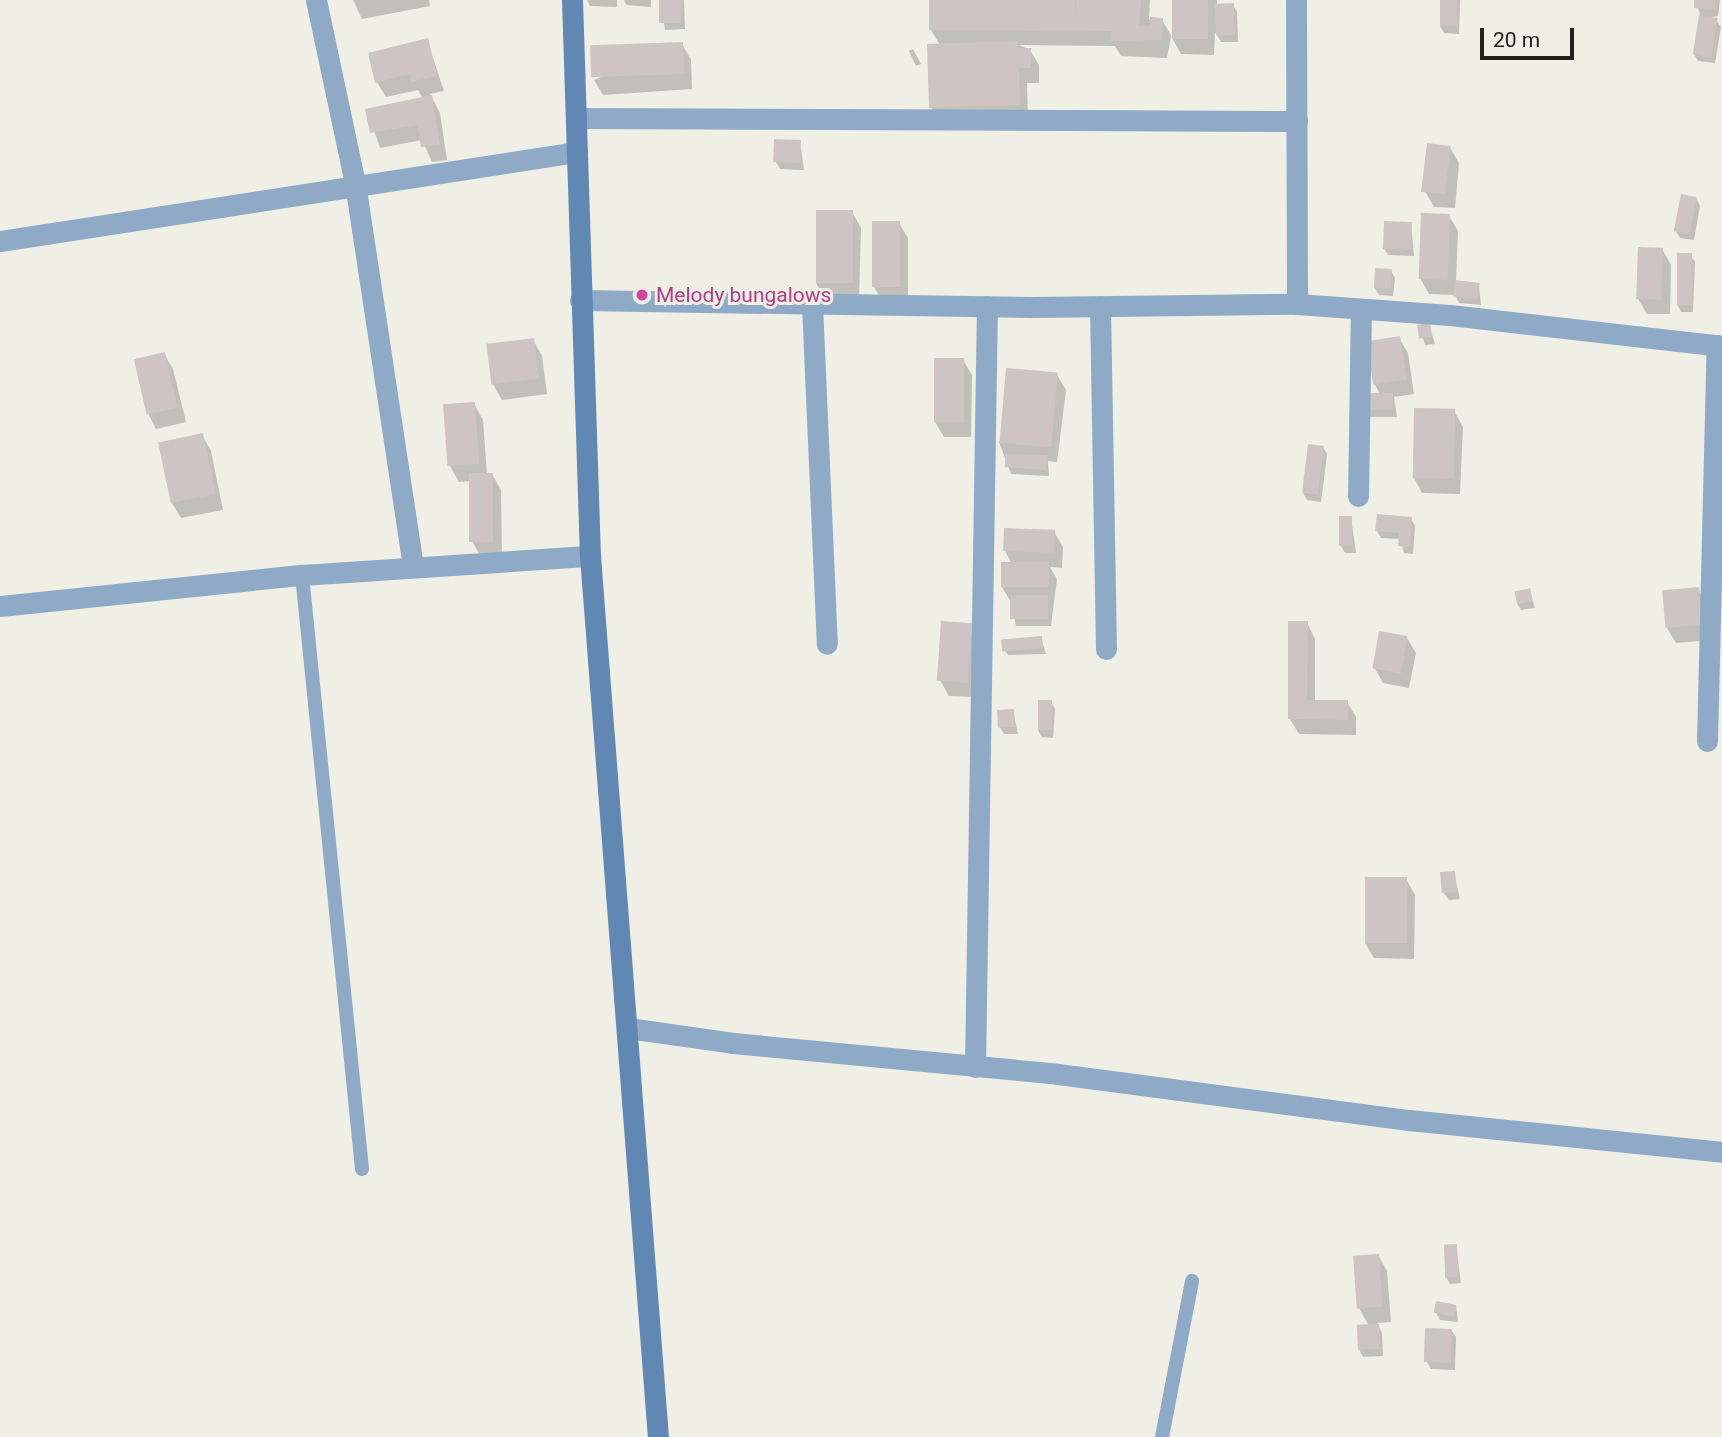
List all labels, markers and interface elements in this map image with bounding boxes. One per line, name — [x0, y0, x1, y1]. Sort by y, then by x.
scale bar — [1484, 14, 1578, 58]
text: 20 m — [1493, 28, 1540, 52]
place label: Melody bungalows — [656, 282, 831, 308]
marker: Melody bungalows — [634, 287, 650, 303]

